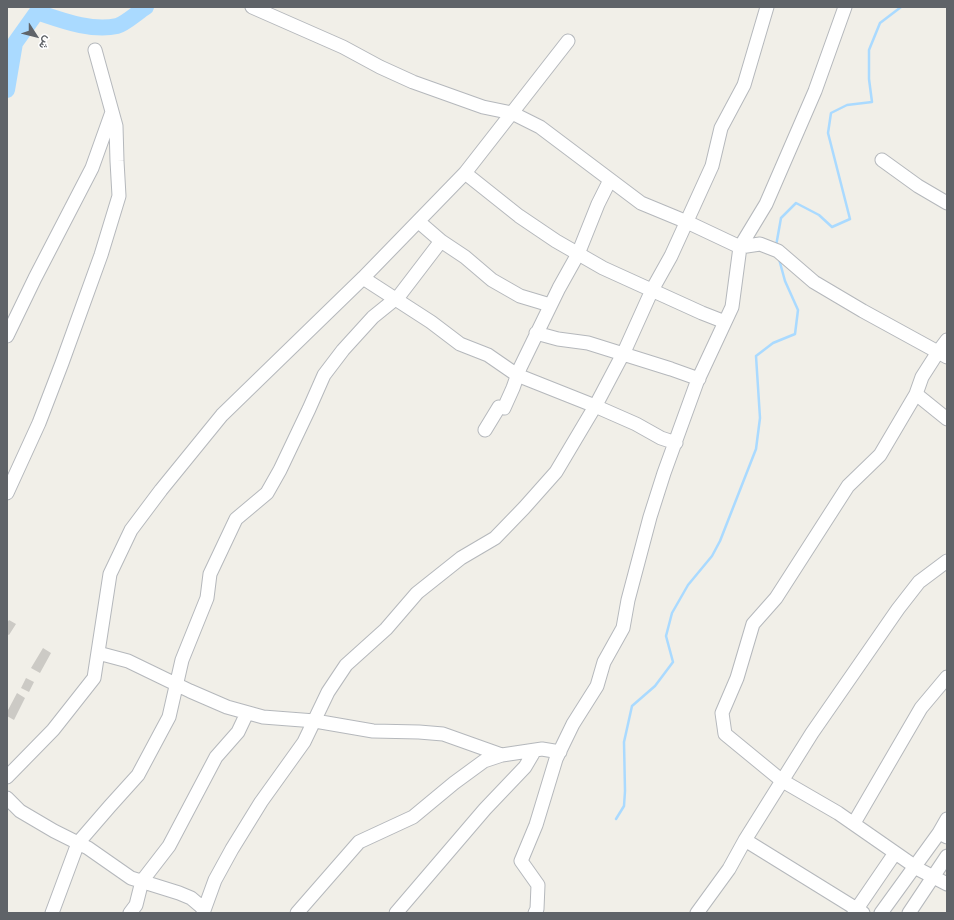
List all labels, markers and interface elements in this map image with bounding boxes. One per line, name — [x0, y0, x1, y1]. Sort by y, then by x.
north arrow — [16, 16, 56, 56]
text: ش — [36, 34, 56, 53]

